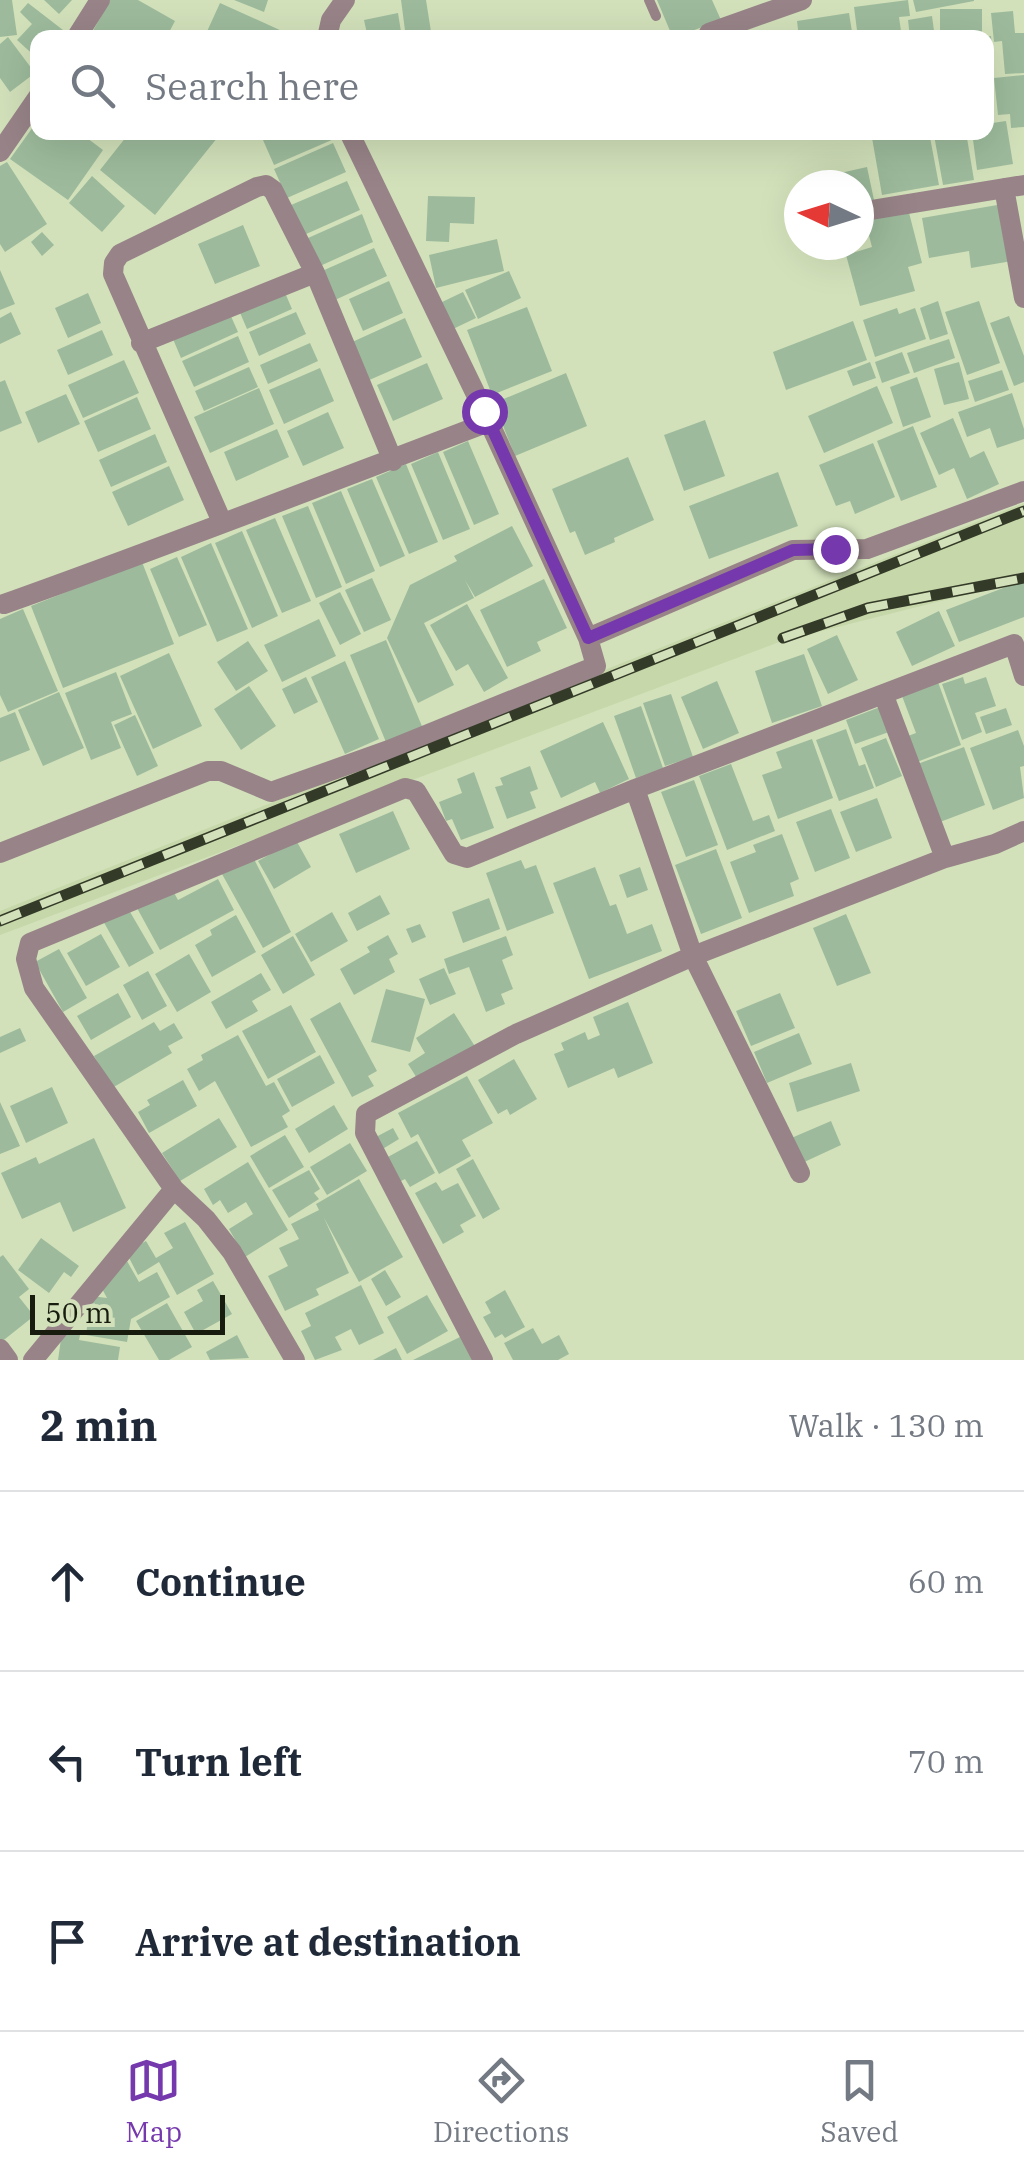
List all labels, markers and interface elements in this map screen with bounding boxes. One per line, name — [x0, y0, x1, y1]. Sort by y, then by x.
search box — [30, 30, 994, 140]
icon: search — [65, 58, 120, 113]
text: Search here — [145, 61, 359, 110]
north arrow — [784, 170, 874, 260]
route start — [462, 389, 508, 435]
route end — [813, 527, 859, 573]
scale bar — [30, 1290, 225, 1334]
text: 50 m — [45, 1294, 112, 1331]
text: 2 min — [40, 1398, 158, 1453]
text: Walk · 130 m — [788, 1404, 984, 1446]
icon: ahead — [40, 1554, 95, 1609]
text: Continue — [135, 1557, 306, 1606]
text: 60 m — [908, 1560, 984, 1602]
icon: left — [40, 1734, 95, 1789]
text: Turn left — [135, 1737, 302, 1786]
text: 70 m — [908, 1740, 984, 1782]
icon: arrive — [40, 1914, 95, 1969]
text: Arrive at destination — [135, 1917, 521, 1966]
tab: Map — [125, 2053, 182, 2150]
tab: Directions — [433, 2053, 569, 2150]
tab: Saved — [820, 2053, 899, 2150]

